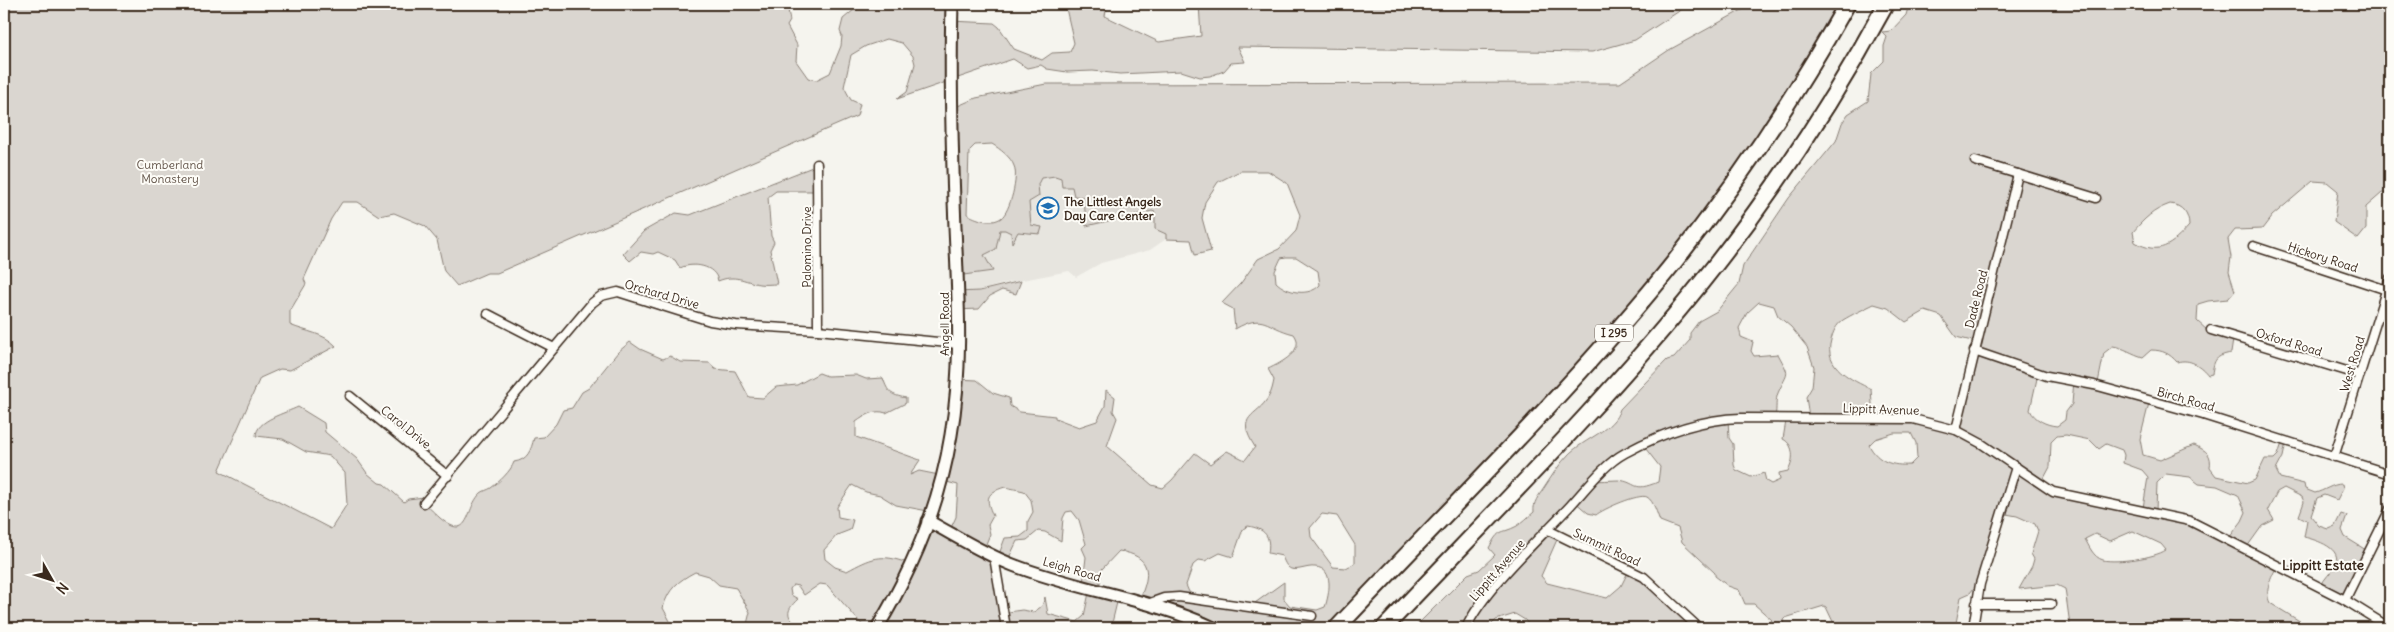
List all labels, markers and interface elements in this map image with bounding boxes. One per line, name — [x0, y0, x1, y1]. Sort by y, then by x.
park label: Cumberland Monastery — [137, 157, 203, 186]
place label: The Littlest Angels Day Care Center — [1064, 194, 1162, 224]
school or university icon: The Littlest Angels Day Care Center — [1036, 196, 1060, 220]
street label: Palomino Drive — [799, 206, 814, 288]
street label: Hickory Road — [2286, 239, 2360, 275]
street label: Dade Road — [1961, 268, 1991, 330]
street label: Orchard Drive — [623, 276, 701, 312]
street label: Angell Road — [937, 292, 952, 356]
road number: I 295 — [1595, 324, 1633, 342]
street label: Oxford Road — [2254, 325, 2324, 359]
street label: West Road — [2336, 334, 2368, 394]
street label: Birch Road — [2155, 384, 2217, 414]
street label: Lippitt Avenue — [1842, 400, 1920, 418]
street label: Carol Drive — [378, 402, 434, 452]
street label: Summit Road — [1571, 525, 1643, 569]
street label: Lippitt Avenue — [1466, 536, 1528, 604]
north arrow — [28, 554, 78, 604]
street label: Leigh Road — [1041, 554, 1103, 584]
district label: Lippitt Estate — [2282, 556, 2364, 574]
text: N — [52, 579, 72, 598]

